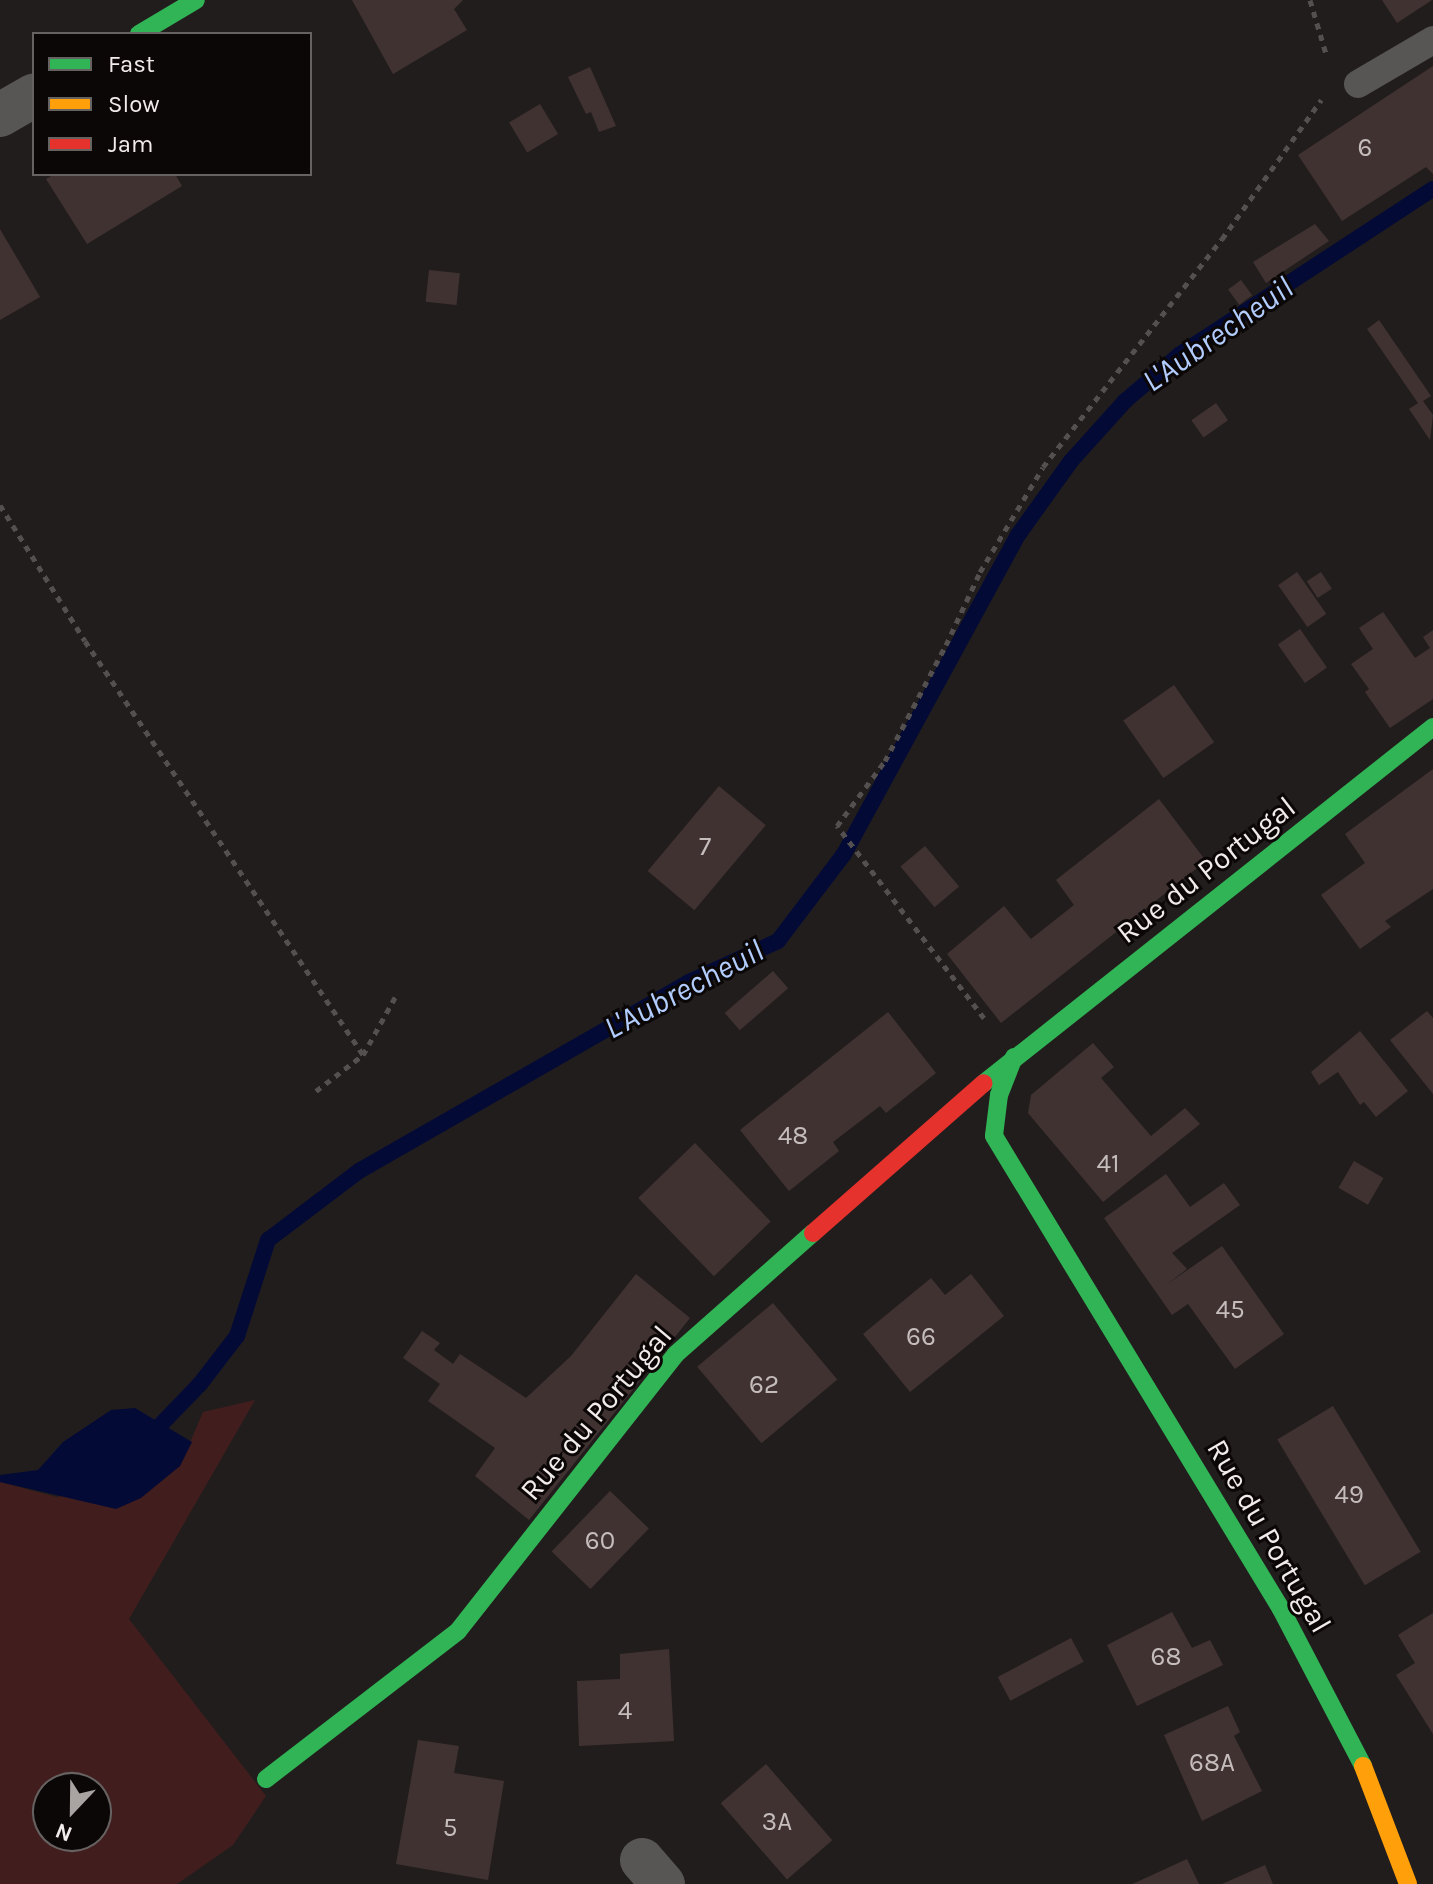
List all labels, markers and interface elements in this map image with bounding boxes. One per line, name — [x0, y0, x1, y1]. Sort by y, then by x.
legend — [32, 32, 312, 176]
text: Fast — [108, 50, 155, 78]
text: Slow — [108, 90, 160, 118]
text: Jam — [108, 130, 153, 158]
house number: 6 — [1358, 132, 1372, 164]
water label: L'Aubrecheuil — [1135, 269, 1301, 401]
street label: Rue du Portugal — [1109, 789, 1303, 951]
house number: 7 — [699, 831, 711, 863]
water label: L'Aubrecheuil — [598, 932, 770, 1048]
house number: 48 — [778, 1120, 808, 1152]
house number: 41 — [1096, 1148, 1120, 1180]
house number: 45 — [1215, 1294, 1245, 1326]
street label: Rue du Portugal — [512, 1318, 680, 1508]
house number: 66 — [906, 1321, 936, 1353]
house number: 62 — [749, 1369, 779, 1401]
street label: Rue du Portugal — [1199, 1433, 1339, 1639]
house number: 49 — [1334, 1479, 1364, 1511]
house number: 60 — [585, 1525, 615, 1557]
house number: 68 — [1151, 1641, 1181, 1673]
house number: 4 — [618, 1695, 632, 1727]
house number: 68A — [1189, 1747, 1235, 1779]
north arrow — [32, 1772, 112, 1852]
house number: 3A — [762, 1806, 792, 1838]
house number: 5 — [443, 1812, 457, 1844]
text: N — [52, 1817, 76, 1847]

